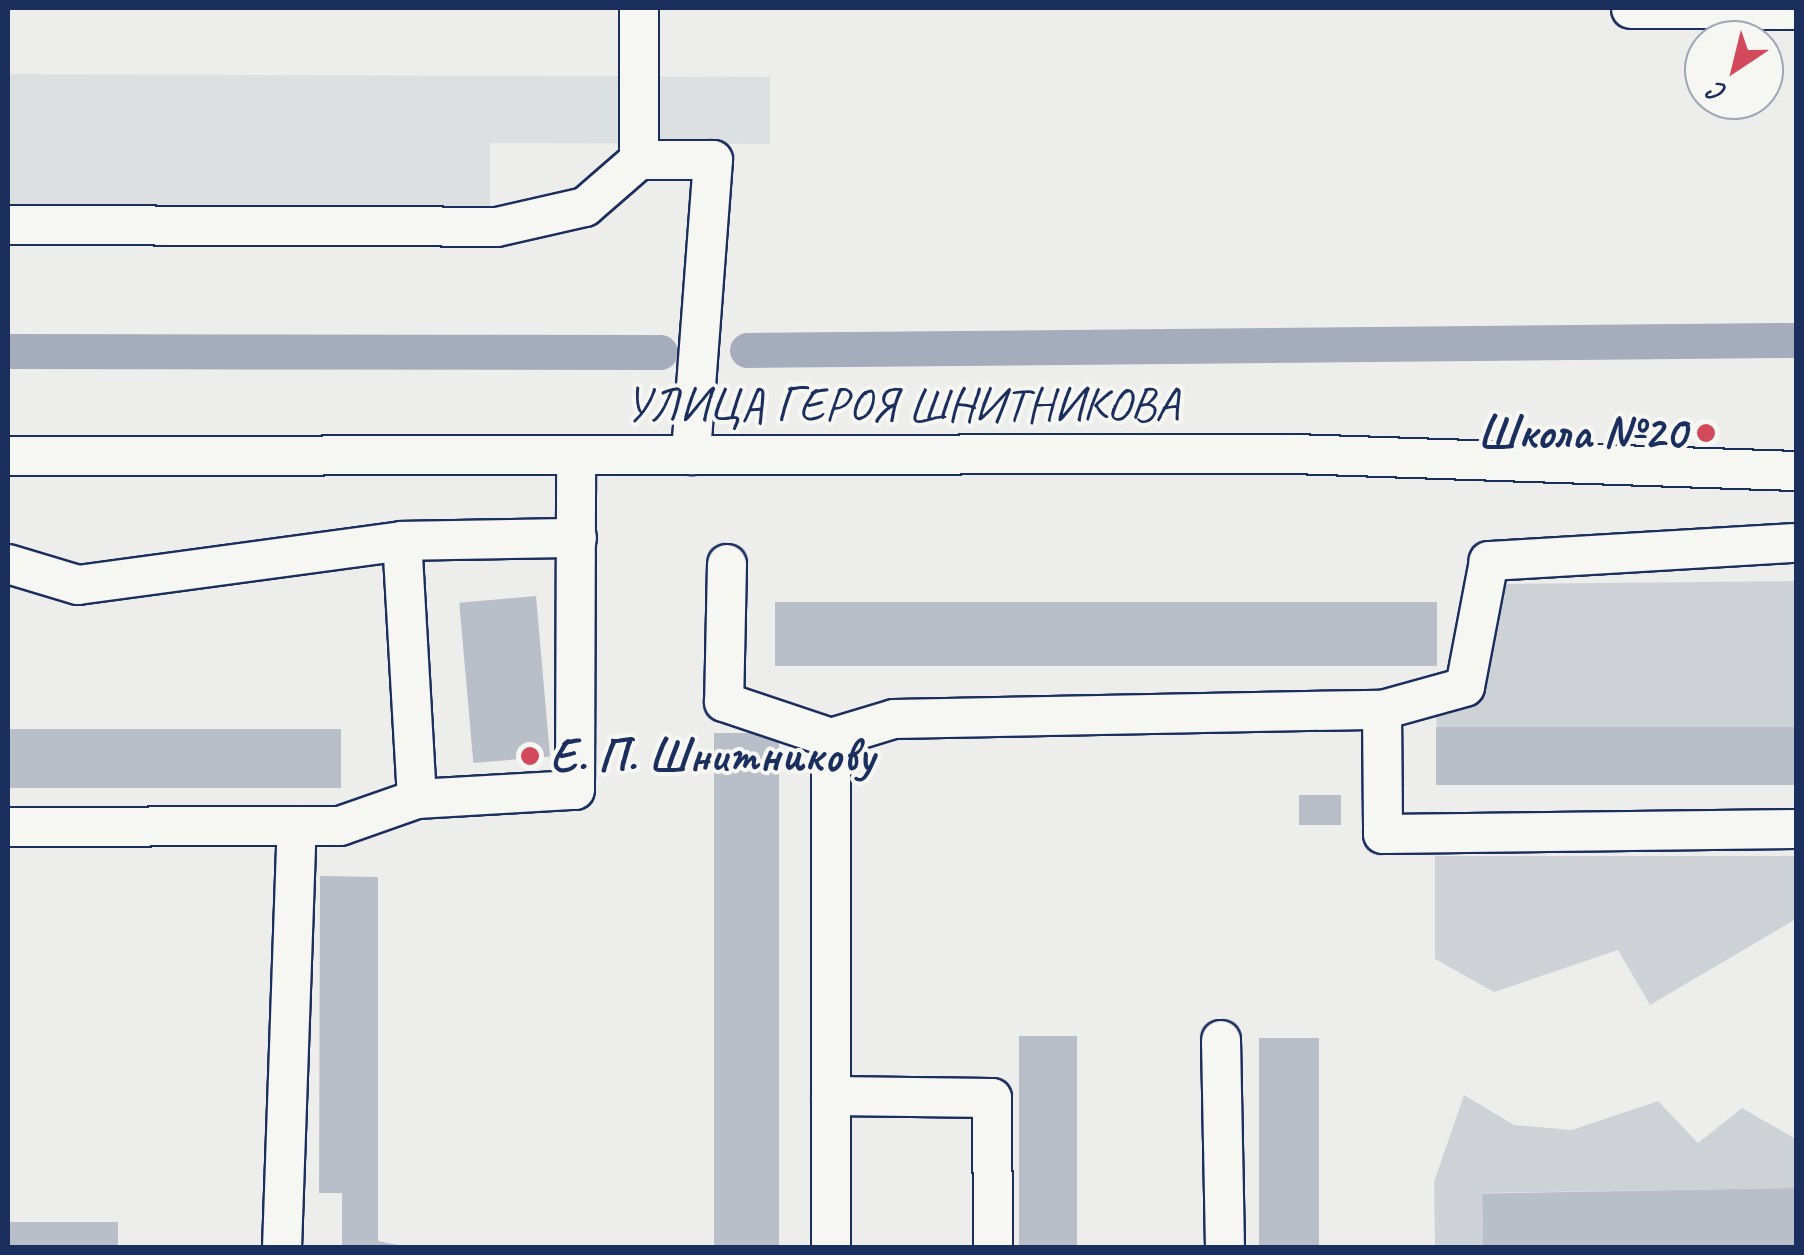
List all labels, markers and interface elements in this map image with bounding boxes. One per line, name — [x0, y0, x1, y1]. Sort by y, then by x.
north arrow — [1684, 20, 1784, 120]
text: С — [1702, 75, 1733, 112]
street label: УЛИЦА ГЕРОЯ ШНИТНИКОВА — [626, 376, 1178, 434]
place label: Школа №20 — [1477, 404, 1686, 462]
marker: Школа №20 — [1695, 422, 1717, 444]
place label: Е. П. Шнитникову — [550, 727, 874, 785]
marker: Е. П. Шнитникову — [519, 745, 541, 767]

